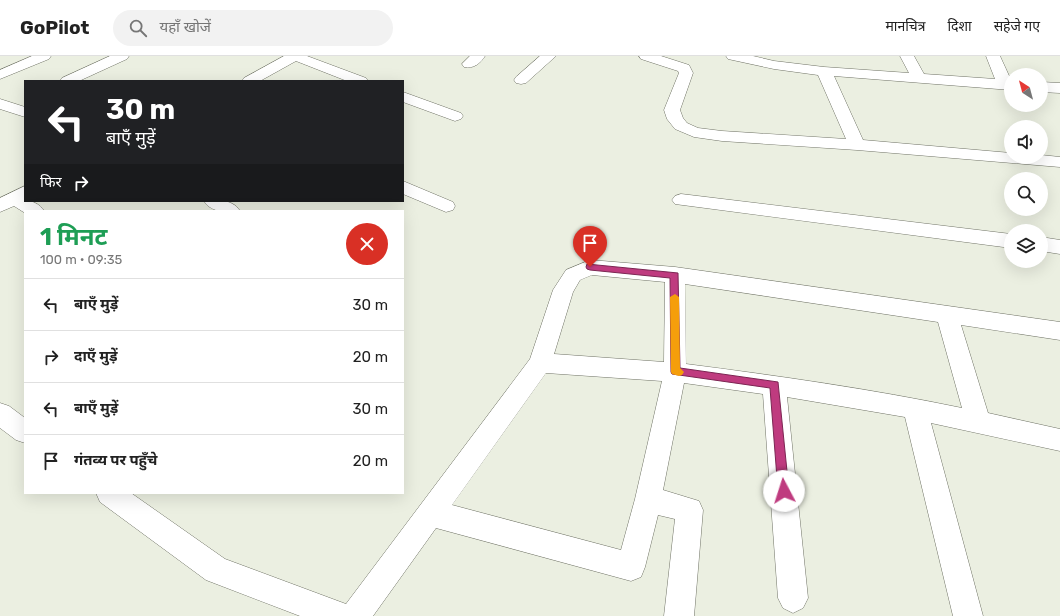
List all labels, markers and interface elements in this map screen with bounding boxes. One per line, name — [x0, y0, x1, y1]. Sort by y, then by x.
search box — [113, 10, 393, 46]
text: GoPilot — [20, 16, 89, 39]
icon: search — [127, 17, 149, 39]
text: यहाँ खोजें — [159, 18, 211, 36]
text: मानचित्र — [885, 18, 925, 35]
text: दिशा — [947, 18, 972, 35]
text: सहेजे गए — [994, 18, 1040, 35]
north arrow — [1004, 68, 1048, 112]
map controls — [1004, 68, 1048, 268]
text: 30 m — [106, 93, 175, 126]
icon: left — [40, 96, 92, 148]
button: sound — [1004, 120, 1048, 164]
text: बाएँ मुड़ें — [106, 127, 156, 149]
icon: right — [70, 172, 92, 194]
button: search — [1004, 172, 1048, 216]
text: फिर — [40, 173, 62, 191]
text: 1 मिनट — [40, 223, 107, 251]
button: close — [346, 223, 388, 265]
button: layers — [1004, 224, 1048, 268]
pin — [573, 226, 607, 267]
icon: arrive — [579, 232, 601, 254]
text: 100 m · 09:35 — [40, 252, 122, 267]
icon: left — [40, 294, 62, 316]
text: बाएँ मुड़ें — [74, 295, 118, 313]
text: 30 m — [352, 296, 388, 314]
icon: right — [40, 346, 62, 368]
text: दाएँ मुड़ें — [74, 347, 117, 365]
text: 20 m — [353, 348, 388, 366]
icon: left — [40, 398, 62, 420]
text: बाएँ मुड़ें — [74, 399, 118, 417]
text: 30 m — [352, 400, 388, 418]
icon: arrive — [40, 450, 62, 472]
text: गंतव्य पर पहुँचे — [74, 451, 158, 469]
text: 20 m — [353, 452, 388, 470]
position arrow — [763, 470, 805, 512]

